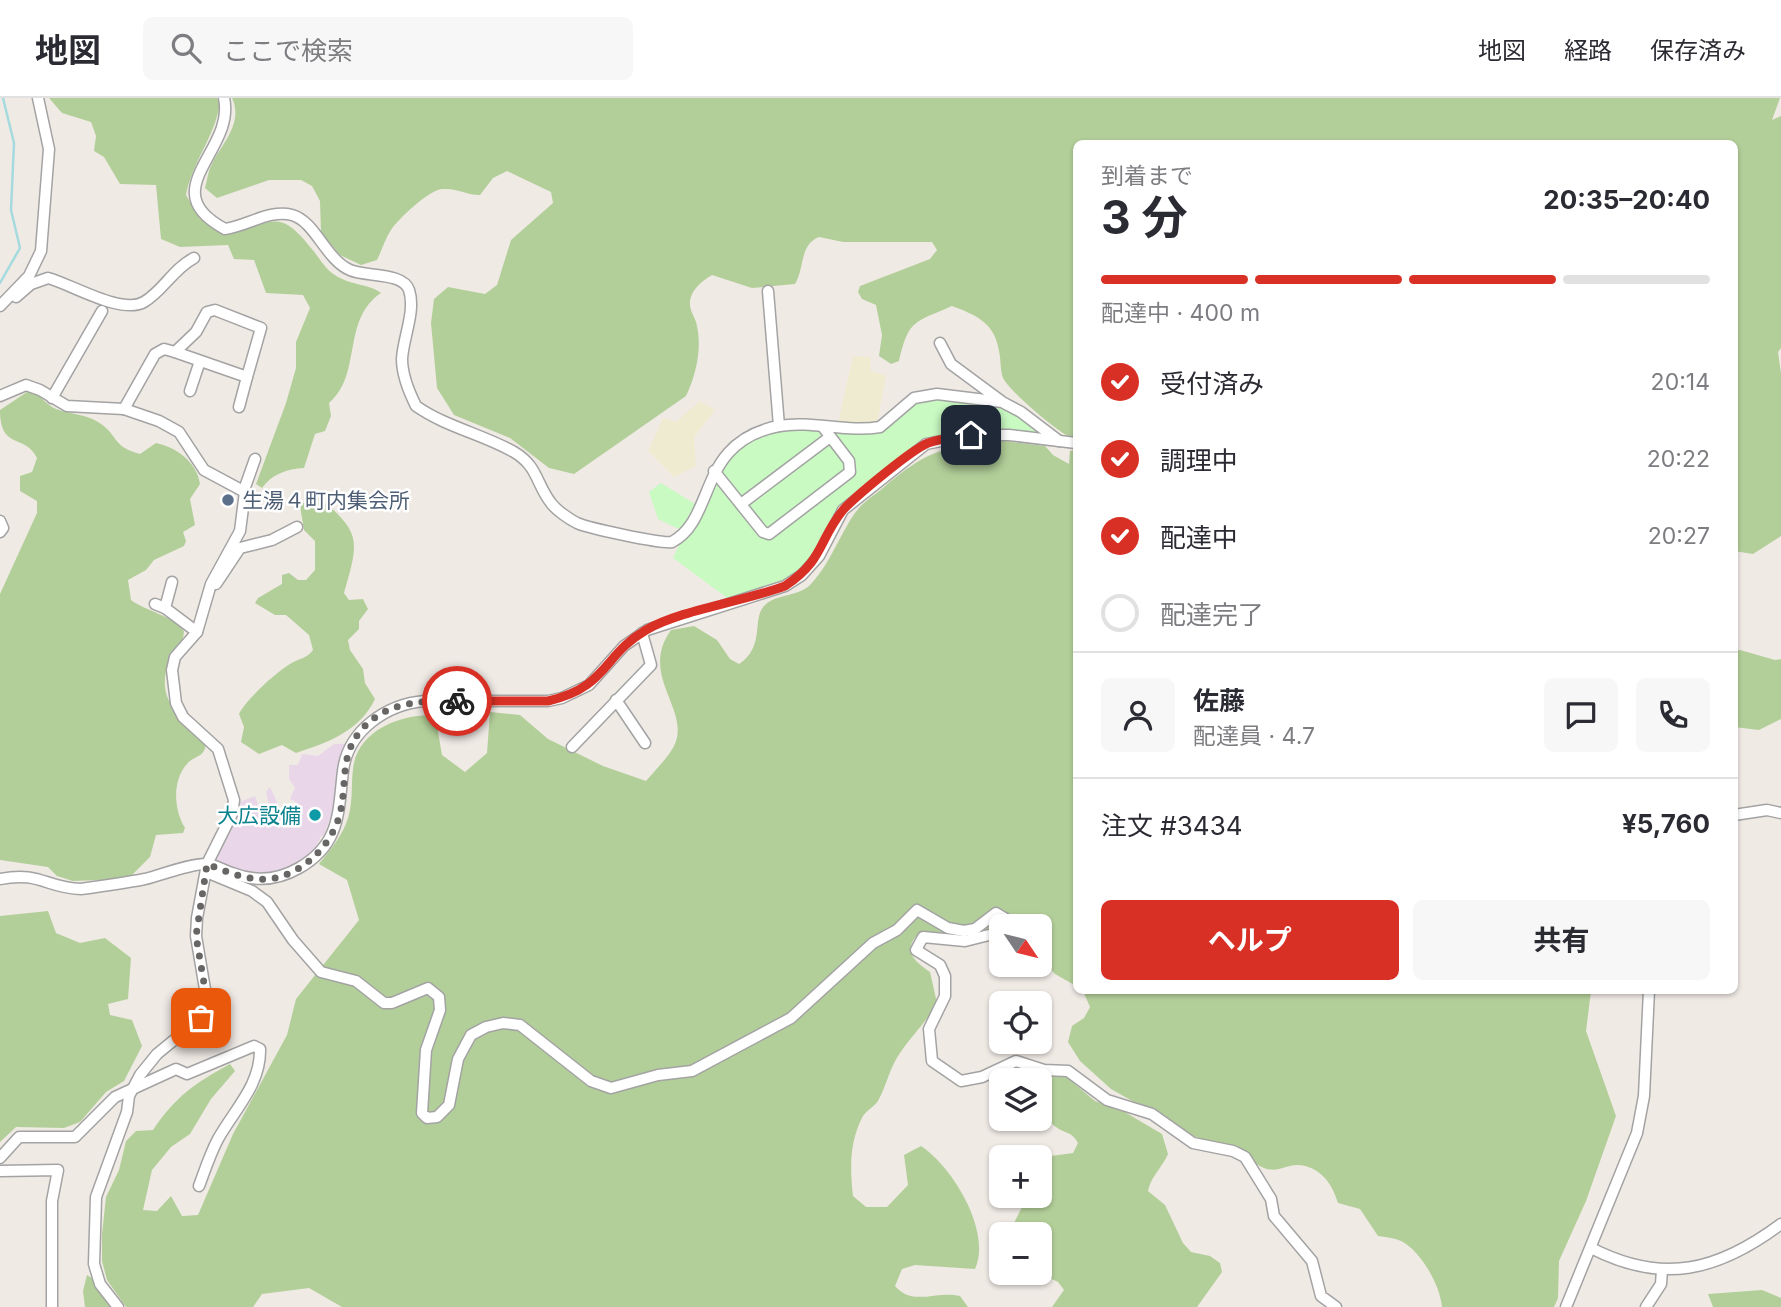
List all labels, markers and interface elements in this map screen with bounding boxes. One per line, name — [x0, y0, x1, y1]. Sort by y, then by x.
search box — [143, 17, 633, 80]
icon: search — [167, 29, 205, 67]
text: 地図 — [35, 30, 101, 70]
text: ここで検索 — [223, 35, 353, 66]
text: 地図 — [1478, 36, 1526, 65]
text: 経路 — [1564, 36, 1612, 65]
text: 保存済み — [1650, 36, 1746, 65]
text: 到着まで — [1101, 162, 1193, 190]
text: 20:35–20:40 — [1543, 184, 1710, 215]
text: 3 分 — [1101, 189, 1188, 245]
text: 配達中 · 400 m — [1101, 299, 1260, 327]
icon: check — [1101, 363, 1139, 401]
text: 受付済み — [1160, 368, 1264, 399]
text: 20:14 — [1651, 368, 1710, 396]
pin — [941, 405, 1001, 465]
icon: home — [952, 416, 990, 454]
icon: check — [1101, 440, 1139, 478]
text: 調理中 — [1160, 445, 1238, 476]
text: 20:22 — [1647, 445, 1710, 473]
place label: 生湯４町内集会所 — [242, 488, 410, 513]
marker: 生湯４町内集会所 — [220, 492, 236, 508]
icon: check — [1101, 517, 1139, 555]
text: 配達中 — [1160, 522, 1238, 553]
text: 20:27 — [1648, 522, 1710, 550]
text: 配達完了 — [1160, 599, 1264, 630]
courier — [422, 666, 492, 736]
button: person — [1101, 678, 1175, 752]
button: chat — [1544, 678, 1618, 752]
button: phone — [1636, 678, 1710, 752]
icon: bike — [438, 682, 476, 720]
text: 佐藤 — [1193, 685, 1245, 716]
text: 配達員 · 4.7 — [1193, 722, 1315, 750]
place label: 大広設備 — [217, 803, 301, 828]
marker: 大広設備 — [307, 807, 323, 823]
text: ¥5,760 — [1622, 808, 1710, 839]
text: 注文 #3434 — [1101, 810, 1243, 841]
button: ヘルプ — [1101, 900, 1399, 980]
button: 共有 — [1413, 900, 1710, 980]
north arrow — [989, 914, 1052, 976]
map controls — [989, 914, 1052, 1285]
pin — [171, 988, 231, 1048]
button: locate — [989, 991, 1052, 1054]
icon: bag — [182, 999, 220, 1037]
button: layers — [989, 1068, 1052, 1131]
button: + — [989, 1145, 1052, 1208]
button: − — [989, 1222, 1052, 1285]

